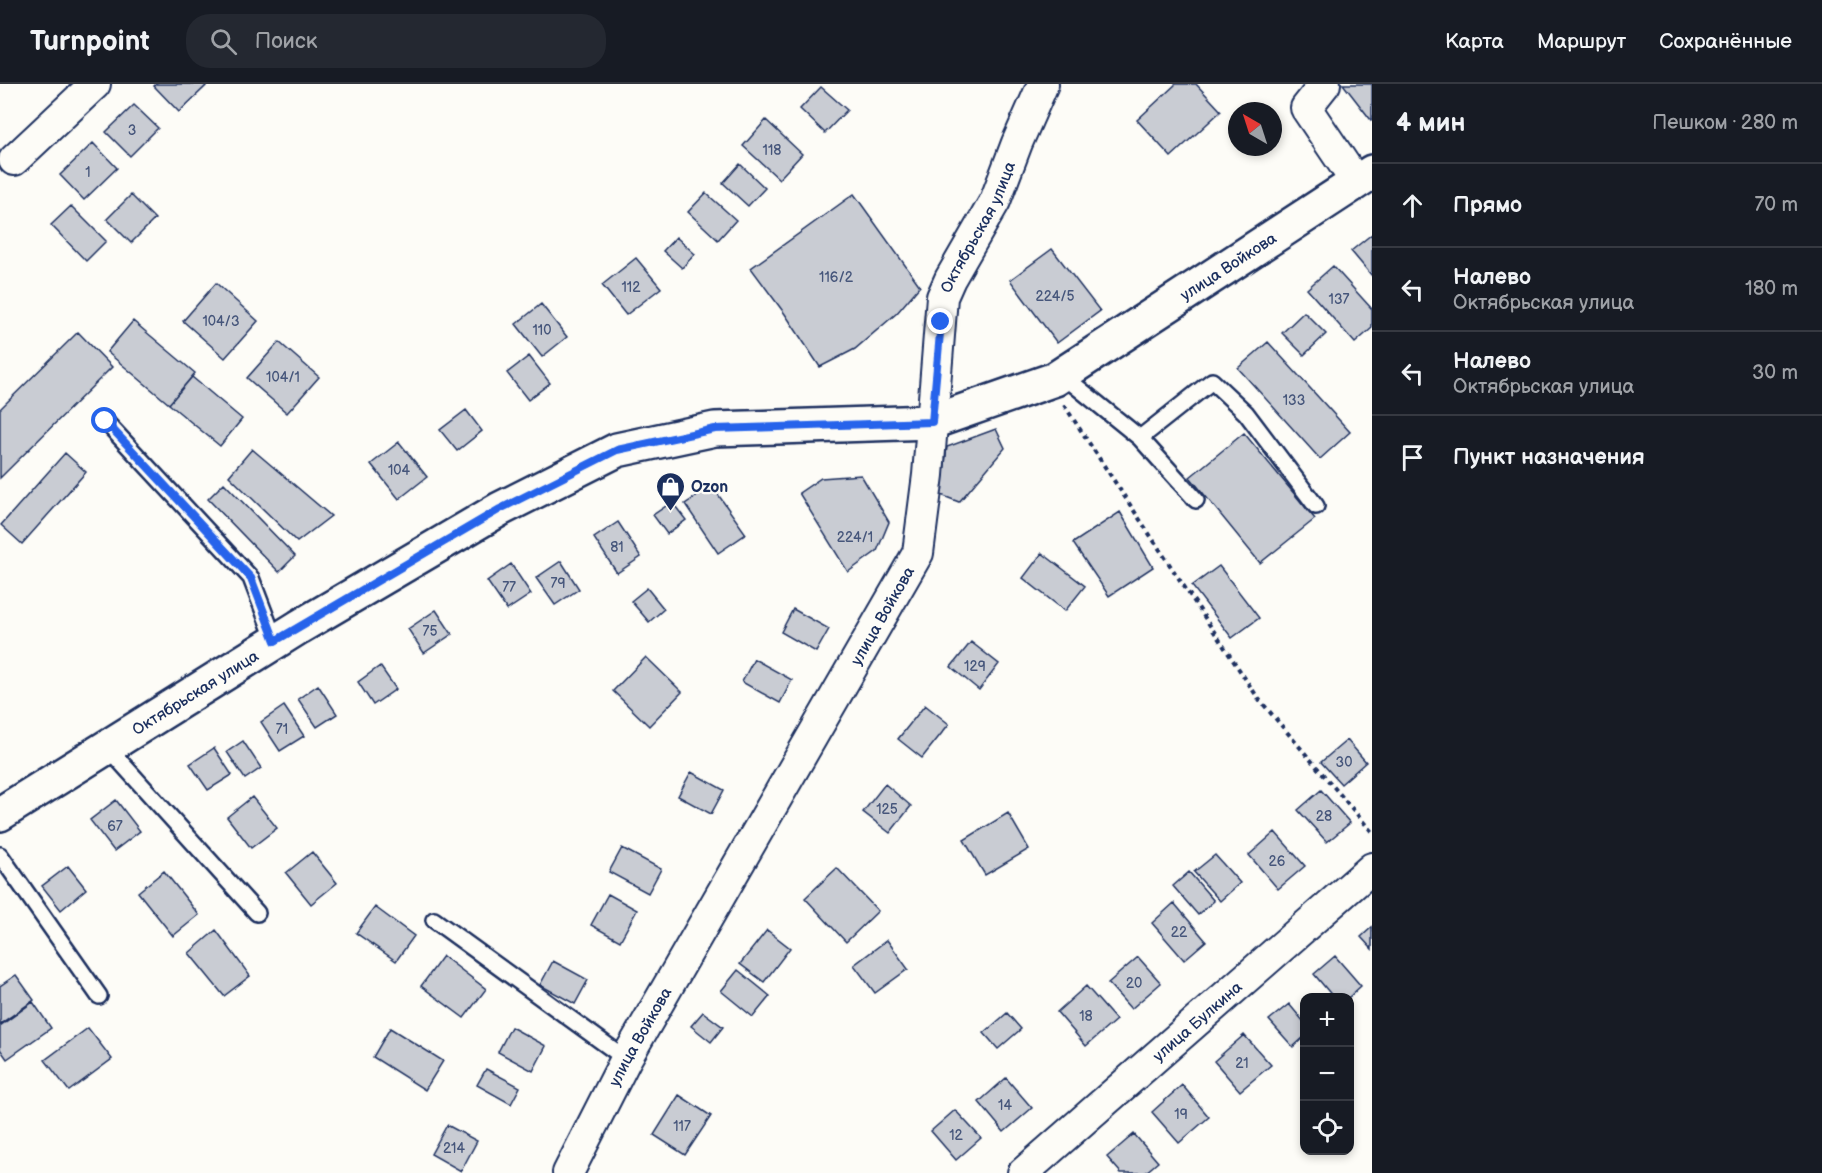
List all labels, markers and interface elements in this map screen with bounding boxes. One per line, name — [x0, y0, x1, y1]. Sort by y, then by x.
search box — [186, 14, 606, 68]
text: Turnpoint — [30, 25, 150, 58]
icon: search — [207, 25, 240, 58]
text: Поиск — [255, 28, 317, 55]
text: Карта — [1445, 29, 1504, 54]
text: Маршрут — [1537, 29, 1626, 54]
text: Сохранённые — [1659, 29, 1792, 54]
north arrow — [1228, 102, 1282, 156]
text: 4 мин — [1396, 108, 1465, 139]
text: Пешком · 280 m — [1652, 111, 1798, 135]
house number: 3 — [128, 122, 136, 139]
house number: 118 — [763, 142, 782, 159]
street label: Октябрьская улица — [937, 159, 1020, 296]
house number: 1 — [85, 164, 91, 181]
icon: ahead — [1396, 189, 1429, 222]
text: Прямо — [1453, 192, 1522, 219]
text: 70 m — [1754, 193, 1798, 217]
street label: улица Войкова — [1177, 229, 1281, 306]
text: Налево — [1453, 264, 1531, 291]
house number: 116/2 — [819, 269, 854, 286]
icon: left — [1396, 273, 1429, 306]
text: 180 m — [1745, 277, 1798, 301]
house number: 112 — [621, 279, 641, 296]
house number: 224/5 — [1035, 288, 1075, 305]
house number: 137 — [1329, 291, 1350, 308]
text: Октябрьская улица — [1453, 291, 1634, 315]
route end — [927, 308, 953, 334]
house number: 104/3 — [202, 313, 240, 330]
house number: 110 — [532, 322, 552, 339]
text: Налево — [1453, 348, 1531, 375]
icon: left — [1396, 357, 1429, 390]
text: 30 m — [1752, 361, 1798, 385]
house number: 104/1 — [266, 369, 300, 386]
text: Октябрьская улица — [1453, 375, 1634, 399]
house number: 133 — [1283, 392, 1305, 409]
route start — [91, 407, 117, 433]
icon: arrive — [1396, 441, 1429, 474]
text: Пункт назначения — [1453, 444, 1645, 471]
house number: 104 — [388, 462, 411, 479]
shop icon: Ozon — [654, 470, 686, 512]
place label: Ozon — [691, 478, 728, 497]
house number: 224/1 — [837, 529, 873, 546]
house number: 81 — [610, 539, 624, 556]
street label: улица Войкова — [847, 563, 919, 669]
house number: 79 — [551, 575, 565, 592]
house number: 77 — [502, 579, 516, 596]
house number: 75 — [423, 623, 437, 640]
street label: Октябрьская улица — [129, 646, 263, 740]
house number: 129 — [964, 658, 986, 675]
house number: 71 — [276, 721, 288, 738]
house number: 30 — [1336, 754, 1352, 771]
house number: 125 — [876, 801, 898, 818]
house number: 28 — [1316, 808, 1332, 825]
house number: 67 — [107, 818, 123, 835]
house number: 26 — [1269, 853, 1286, 870]
house number: 22 — [1171, 924, 1188, 941]
house number: 20 — [1126, 975, 1142, 992]
street label: улица Булкина — [1149, 978, 1247, 1066]
street label: улица Войкова — [606, 984, 677, 1090]
map controls — [1300, 993, 1354, 1155]
button: + — [1300, 993, 1354, 1047]
house number: 18 — [1079, 1008, 1093, 1025]
button: − — [1300, 1047, 1354, 1101]
house number: 21 — [1235, 1055, 1249, 1072]
house number: 14 — [998, 1097, 1012, 1114]
button: locate — [1300, 1101, 1354, 1155]
house number: 19 — [1174, 1106, 1188, 1123]
house number: 117 — [673, 1118, 691, 1135]
house number: 12 — [949, 1127, 964, 1144]
house number: 214 — [443, 1140, 465, 1157]

